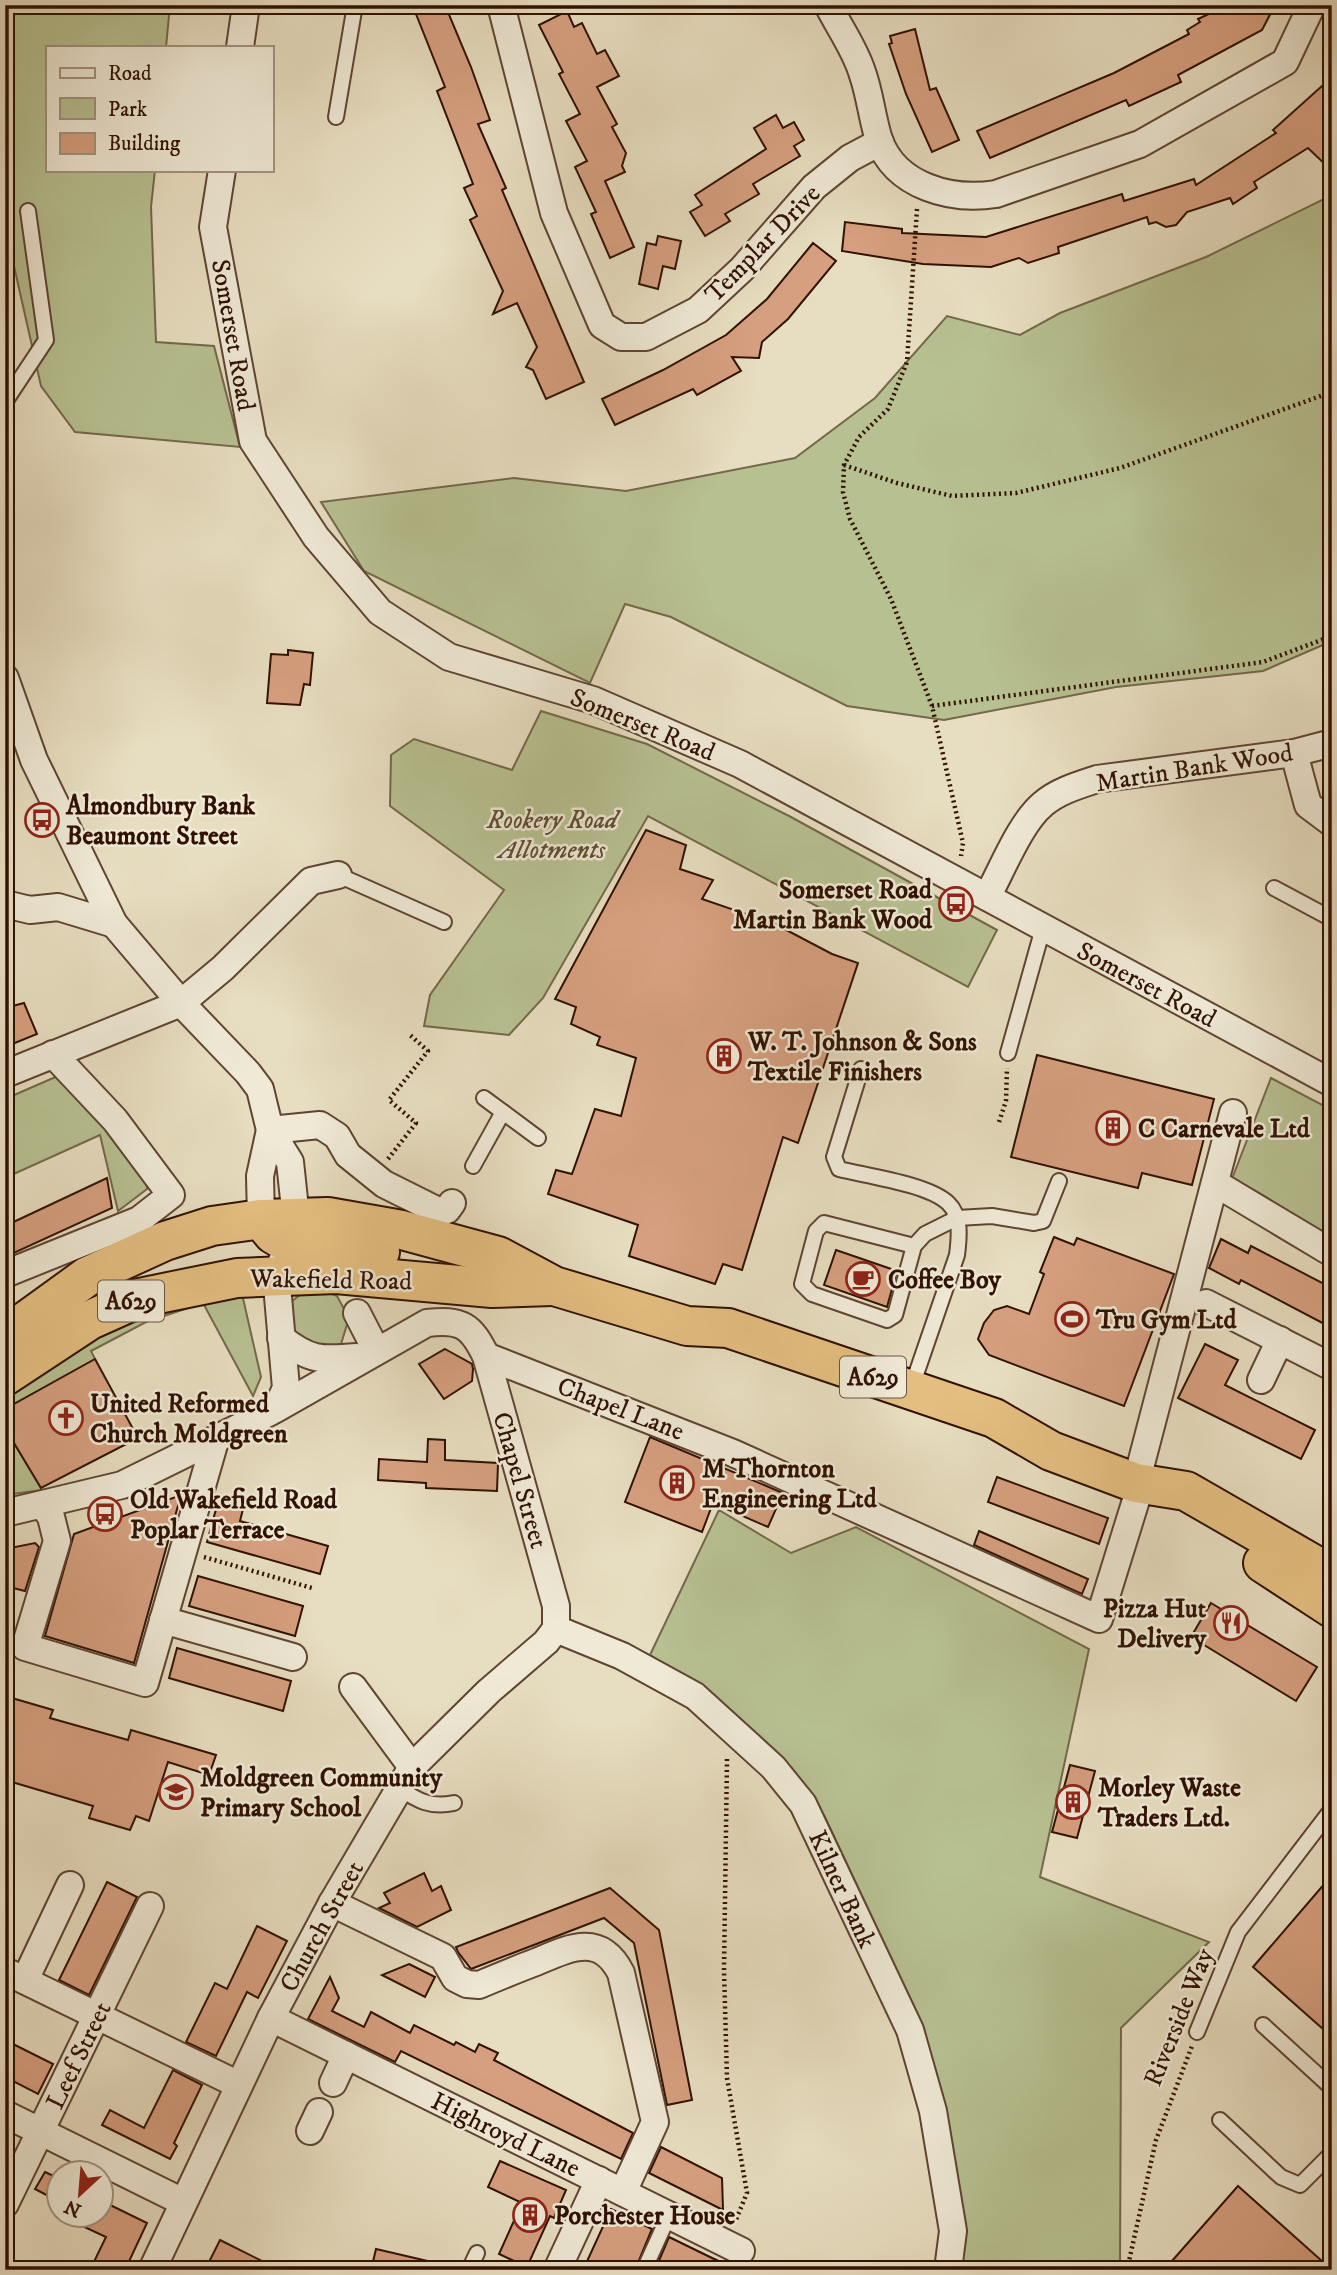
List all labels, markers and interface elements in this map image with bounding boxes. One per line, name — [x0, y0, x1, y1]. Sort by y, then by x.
legend — [46, 46, 273, 172]
text: Road — [108, 61, 152, 87]
text: Park — [108, 97, 148, 123]
text: Building — [108, 131, 181, 157]
street label: Templar Drive — [698, 178, 828, 310]
street label: Somerset Road — [203, 257, 262, 414]
street label: Somerset Road — [565, 681, 720, 769]
street label: Martin Bank Wood — [1093, 737, 1295, 800]
place label: Almondbury Bank Beaumont Street — [65, 790, 256, 853]
bus stop icon: Almondbury Bank Beaumont Street — [23, 801, 61, 839]
park label: Rookery Road Allotments — [486, 804, 621, 867]
place label: Somerset Road Martin Bank Wood — [733, 874, 933, 937]
bus stop icon: Somerset Road Martin Bank Wood — [937, 885, 975, 923]
street label: Somerset Road — [1071, 935, 1222, 1036]
place label: W. T. Johnson & Sons Textile Finishers — [747, 1026, 977, 1089]
building icon: W. T. Johnson & Sons Textile Finishers — [705, 1037, 743, 1075]
building icon: C Carnevale Ltd — [1094, 1109, 1132, 1147]
place label: C Carnevale Ltd — [1138, 1113, 1311, 1146]
cafe icon: Coffee Boy — [844, 1260, 882, 1298]
street label: Wakefield Road — [249, 1263, 412, 1298]
place label: Coffee Boy — [888, 1264, 1002, 1297]
road number: A629 — [98, 1280, 164, 1322]
sports icon: Tru Gym Ltd — [1053, 1300, 1091, 1338]
place label: Tru Gym Ltd — [1095, 1304, 1238, 1337]
road number: A629 — [840, 1357, 906, 1398]
street label: Chapel Lane — [552, 1370, 689, 1449]
place label: United Reformed Church Moldgreen — [90, 1388, 288, 1451]
church icon: United Reformed Church Moldgreen — [47, 1399, 85, 1437]
street label: Chapel Street — [484, 1408, 555, 1553]
place label: M Thornton Engineering Ltd — [702, 1453, 878, 1516]
building icon: M Thornton Engineering Ltd — [658, 1464, 696, 1502]
place label: Old Wakefield Road Poplar Terrace — [130, 1484, 338, 1547]
bus stop icon: Old Wakefield Road Poplar Terrace — [86, 1495, 124, 1533]
place label: Pizza Hut Delivery — [1103, 1593, 1207, 1656]
restaurant icon: Pizza Hut Delivery — [1212, 1604, 1250, 1642]
place label: Moldgreen Community Primary School — [200, 1762, 443, 1825]
place label: Morley Waste Traders Ltd. — [1097, 1772, 1241, 1835]
school or university icon: Moldgreen Community Primary School — [157, 1773, 195, 1811]
building icon: Morley Waste Traders Ltd. — [1054, 1783, 1092, 1821]
street label: Kilner Bank — [800, 1825, 883, 1954]
street label: Church Street — [273, 1855, 372, 1998]
street label: Riverside Way — [1137, 1943, 1222, 2091]
street label: Leef Street — [39, 1996, 120, 2115]
street label: Highroyd Lane — [425, 2085, 585, 2186]
north arrow — [46, 2160, 116, 2230]
text: N — [61, 2194, 85, 2222]
building icon: Porchester House — [511, 2196, 549, 2234]
place label: Porchester House — [554, 2200, 736, 2233]

